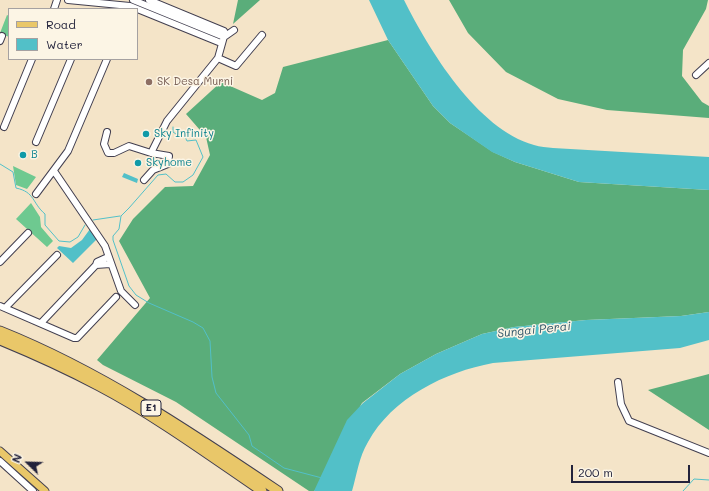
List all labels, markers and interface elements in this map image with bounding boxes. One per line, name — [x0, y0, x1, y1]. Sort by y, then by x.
legend — [8, 8, 138, 60]
text: Road — [46, 16, 76, 32]
text: Water — [46, 36, 83, 52]
place label: SK Desa Murni — [157, 75, 233, 89]
marker: SK Desa Murni — [144, 77, 154, 87]
place label: Sky Infinity — [154, 127, 214, 141]
marker: Sky Infinity — [141, 129, 151, 139]
place label: B — [31, 148, 38, 162]
marker: B — [18, 150, 28, 160]
place label: Skyhome — [146, 156, 192, 170]
marker: Skyhome — [133, 158, 143, 168]
water label: Sungai Perai — [497, 319, 571, 341]
road number: E1 — [141, 400, 161, 416]
north arrow — [8, 443, 48, 483]
text: N — [8, 451, 25, 465]
scale bar — [573, 457, 692, 483]
text: 200 m — [578, 464, 613, 480]

